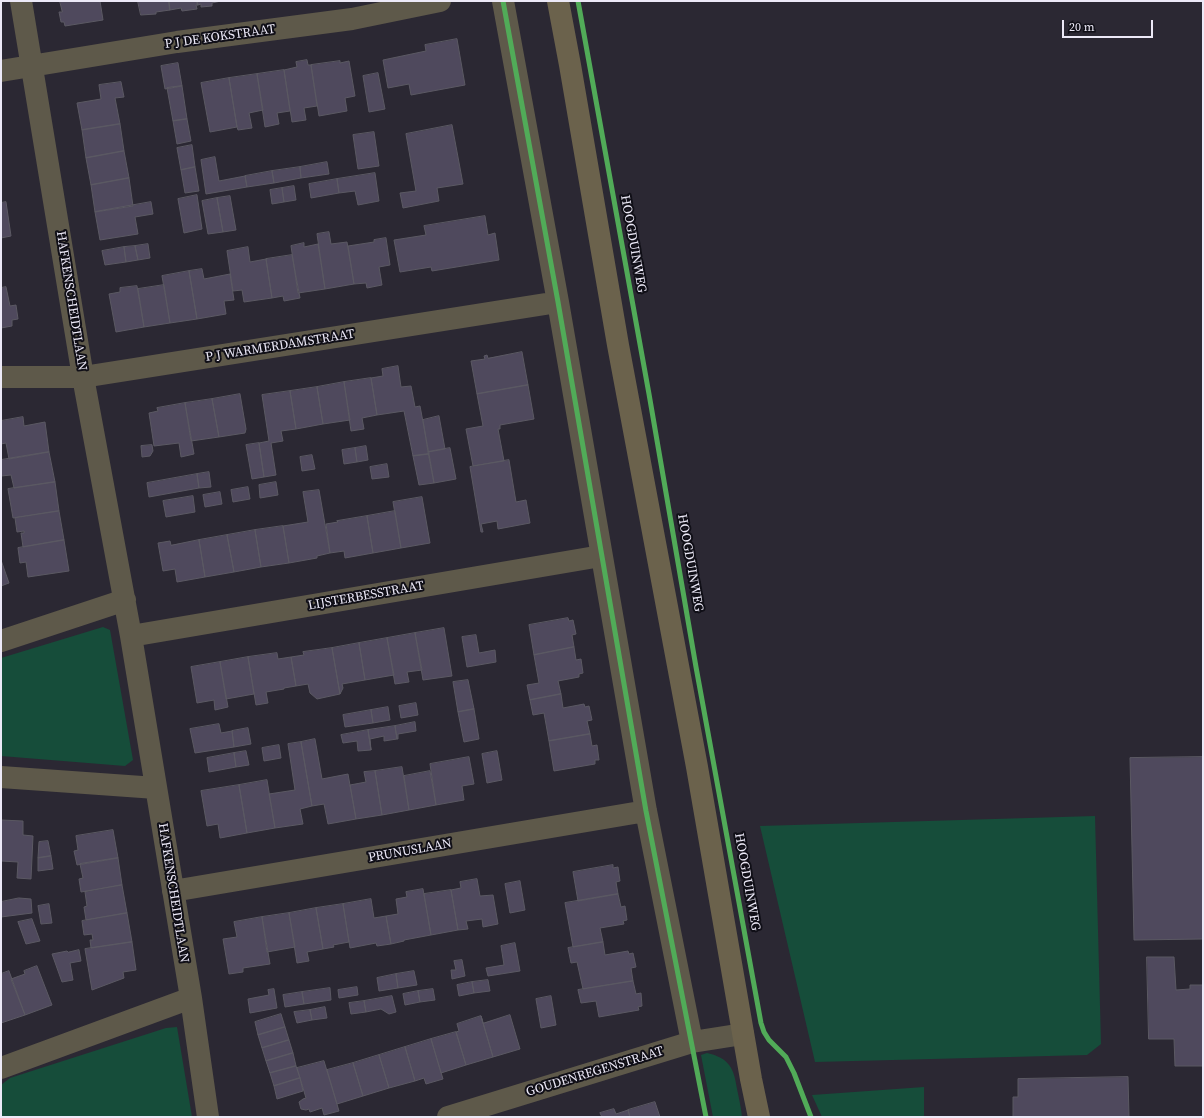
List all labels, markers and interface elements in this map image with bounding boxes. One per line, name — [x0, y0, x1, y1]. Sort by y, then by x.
scale bar — [1064, 12, 1155, 38]
text: 20 m — [1069, 19, 1095, 35]
street label: P J DE KOKSTRAAT — [164, 22, 276, 52]
street label: HOOGDUINWEG — [617, 194, 649, 294]
street label: HAFKENSCHEIDTLAAN — [52, 230, 90, 372]
street label: P J WARMERDAMSTRAAT — [204, 327, 356, 365]
street label: HOOGDUINWEG — [674, 513, 706, 613]
street label: LIJSTERBESSTRAAT — [307, 578, 425, 614]
street label: HAFKENSCHEIDTLAAN — [154, 822, 192, 964]
street label: HOOGDUINWEG — [731, 832, 763, 932]
street label: PRUNUSLAAN — [367, 836, 453, 866]
street label: GOUDENREGENSTRAAT — [524, 1044, 666, 1100]

